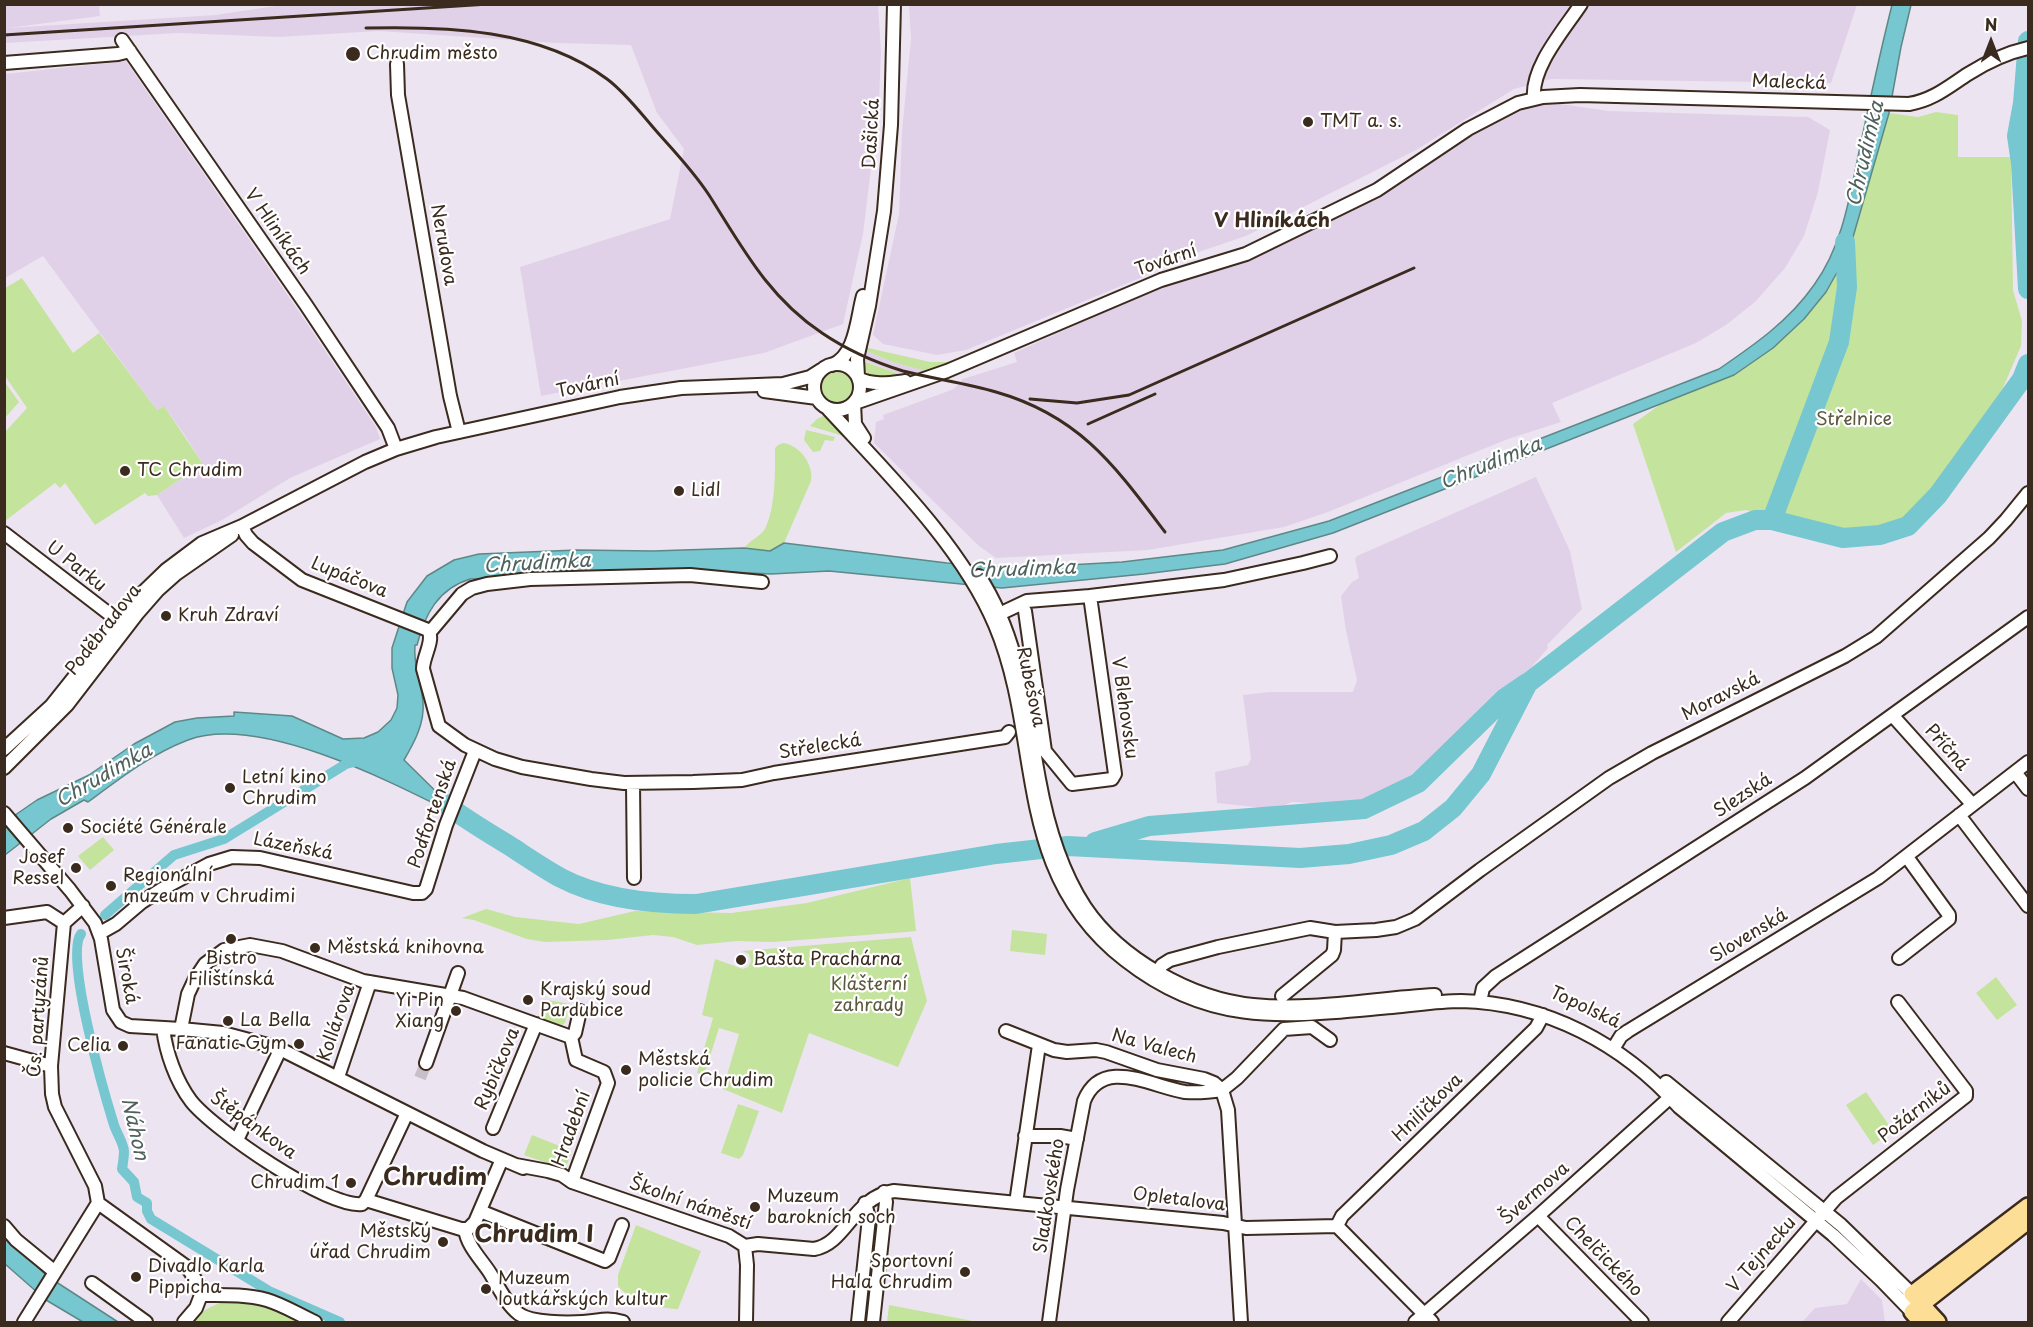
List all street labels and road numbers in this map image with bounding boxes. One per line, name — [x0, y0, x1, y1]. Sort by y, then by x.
street label: Malecká — [1751, 71, 1827, 95]
street label: Dašická — [859, 98, 885, 170]
street label: V Hliníkách — [239, 185, 315, 279]
street label: Nerudova — [425, 203, 461, 287]
street label: Tovární — [1132, 240, 1200, 282]
street label: Tovární — [555, 369, 621, 403]
street label: U Parku — [42, 537, 110, 597]
street label: Lupáčova — [307, 553, 391, 603]
street label: Poděbradova — [62, 580, 146, 680]
street label: Rubešova — [1011, 645, 1049, 729]
street label: V Blehovsku — [1106, 656, 1142, 760]
street label: Moravská — [1678, 668, 1764, 726]
street label: Příčná — [1919, 720, 1973, 776]
street label: Střelecká — [777, 730, 863, 764]
street label: Podfortenská — [404, 757, 462, 871]
street label: Slezská — [1710, 769, 1776, 823]
street label: Lázeňská — [251, 829, 335, 865]
street label: Slovenská — [1706, 904, 1792, 968]
street label: Široká — [110, 946, 142, 1006]
street label: Čs. partyzánů — [24, 956, 54, 1078]
street label: Kollárova — [314, 982, 360, 1064]
street label: Topolská — [1546, 982, 1624, 1034]
street label: Rybičkova — [471, 1025, 525, 1113]
street label: Na Valech — [1109, 1025, 1199, 1069]
street label: Hniličkova — [1388, 1069, 1468, 1147]
street label: Požárníků — [1874, 1078, 1956, 1148]
street label: Štěpánkova — [206, 1087, 300, 1165]
street label: Hradební — [548, 1088, 596, 1170]
street label: Sladkovského — [1030, 1137, 1070, 1255]
street label: Švermova — [1496, 1158, 1574, 1230]
street label: Školní náměstí — [626, 1173, 754, 1235]
street label: Opletalova — [1131, 1184, 1227, 1216]
street label: Chelčického — [1559, 1212, 1647, 1302]
street label: V Tejnecku — [1723, 1212, 1801, 1298]

